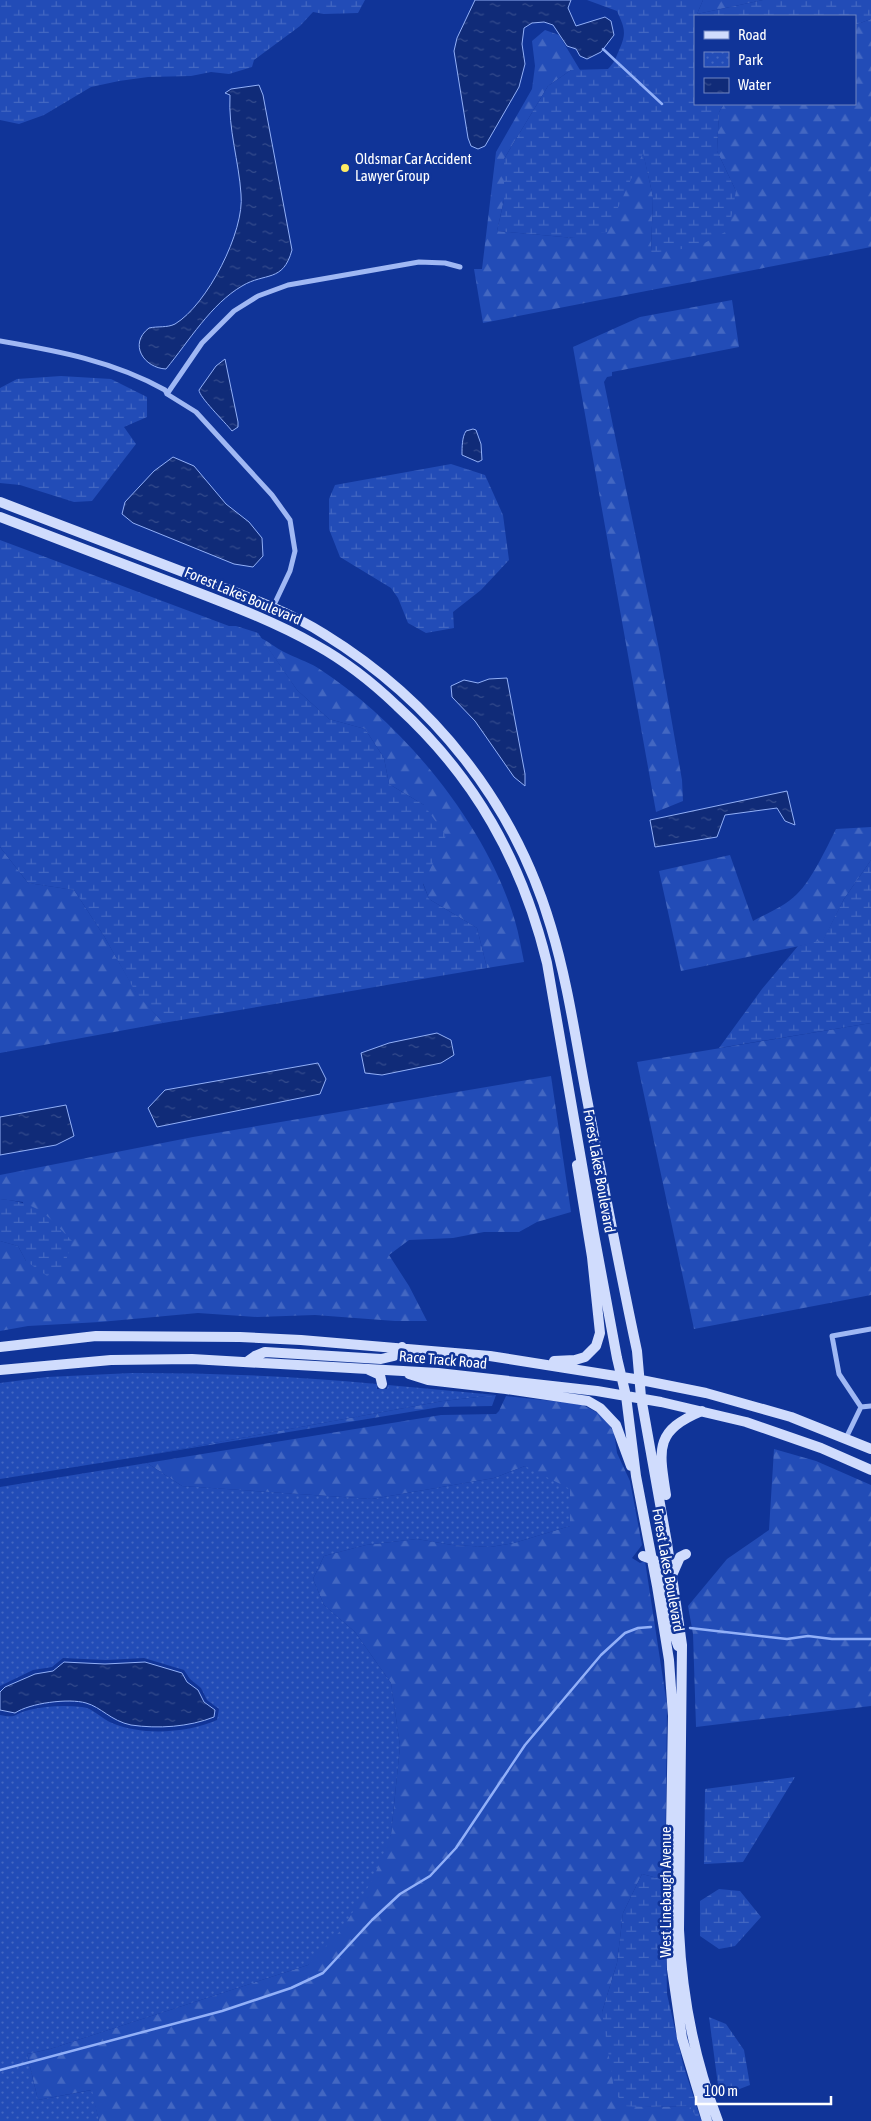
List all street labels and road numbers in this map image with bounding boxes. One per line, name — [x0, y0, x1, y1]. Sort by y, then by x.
street label: Forest Lakes Boulevard — [182, 563, 304, 628]
street label: Forest Lakes Boulevard — [580, 1108, 619, 1234]
street label: Race Track Road — [398, 1347, 488, 1372]
street label: Forest Lakes Boulevard — [649, 1507, 688, 1633]
street label: West Linebaugh Avenue — [657, 1826, 674, 1957]

